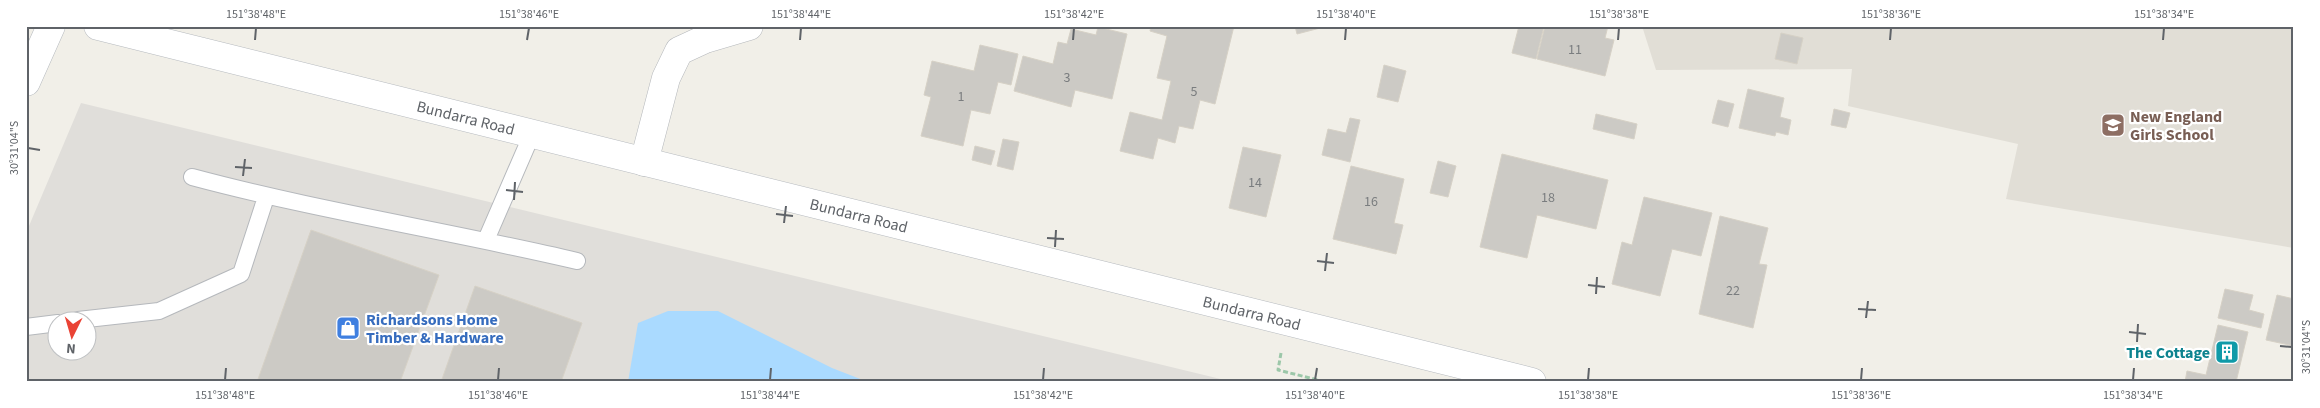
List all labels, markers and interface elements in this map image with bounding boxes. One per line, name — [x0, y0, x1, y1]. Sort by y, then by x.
text: 151°38'48"E — [226, 6, 286, 23]
text: 151°38'46"E — [499, 6, 559, 23]
text: 151°38'44"E — [771, 6, 831, 23]
text: 151°38'42"E — [1044, 6, 1104, 23]
text: 151°38'40"E — [1316, 6, 1376, 23]
text: 151°38'38"E — [1589, 6, 1649, 23]
text: 151°38'36"E — [1861, 6, 1921, 23]
text: 151°38'34"E — [2134, 6, 2194, 23]
house number: 11 — [1568, 40, 1582, 60]
house number: 3 — [1064, 68, 1071, 88]
house number: 5 — [1191, 82, 1198, 102]
house number: 1 — [958, 87, 965, 107]
street label: Bundarra Road — [414, 96, 517, 141]
place label: New England Girls School — [2130, 106, 2222, 146]
school or university icon: New England Girls School — [2100, 112, 2126, 138]
text: 30°31'04"S — [6, 121, 23, 175]
house number: 14 — [1248, 173, 1262, 193]
house number: 18 — [1541, 188, 1555, 208]
house number: 16 — [1364, 192, 1378, 212]
street label: Bundarra Road — [807, 193, 910, 239]
house number: 22 — [1726, 281, 1740, 301]
street label: Bundarra Road — [1200, 291, 1303, 336]
place label: Richardsons Home Timber & Hardware — [366, 309, 504, 349]
north arrow — [48, 310, 98, 360]
shop icon: Richardsons Home Timber & Hardware — [335, 315, 361, 341]
text: 30°31'04"S — [2298, 320, 2315, 374]
text: N — [65, 338, 76, 358]
building icon: The Cottage — [2214, 339, 2240, 365]
place label: The Cottage — [2126, 342, 2210, 364]
text: 151°38'48"E — [195, 387, 255, 404]
text: 151°38'46"E — [468, 387, 528, 404]
text: 151°38'44"E — [740, 387, 800, 404]
text: 151°38'42"E — [1013, 387, 1073, 404]
text: 151°38'40"E — [1285, 387, 1345, 404]
text: 151°38'38"E — [1558, 387, 1618, 404]
text: 151°38'36"E — [1831, 387, 1891, 404]
text: 151°38'34"E — [2103, 387, 2163, 404]

